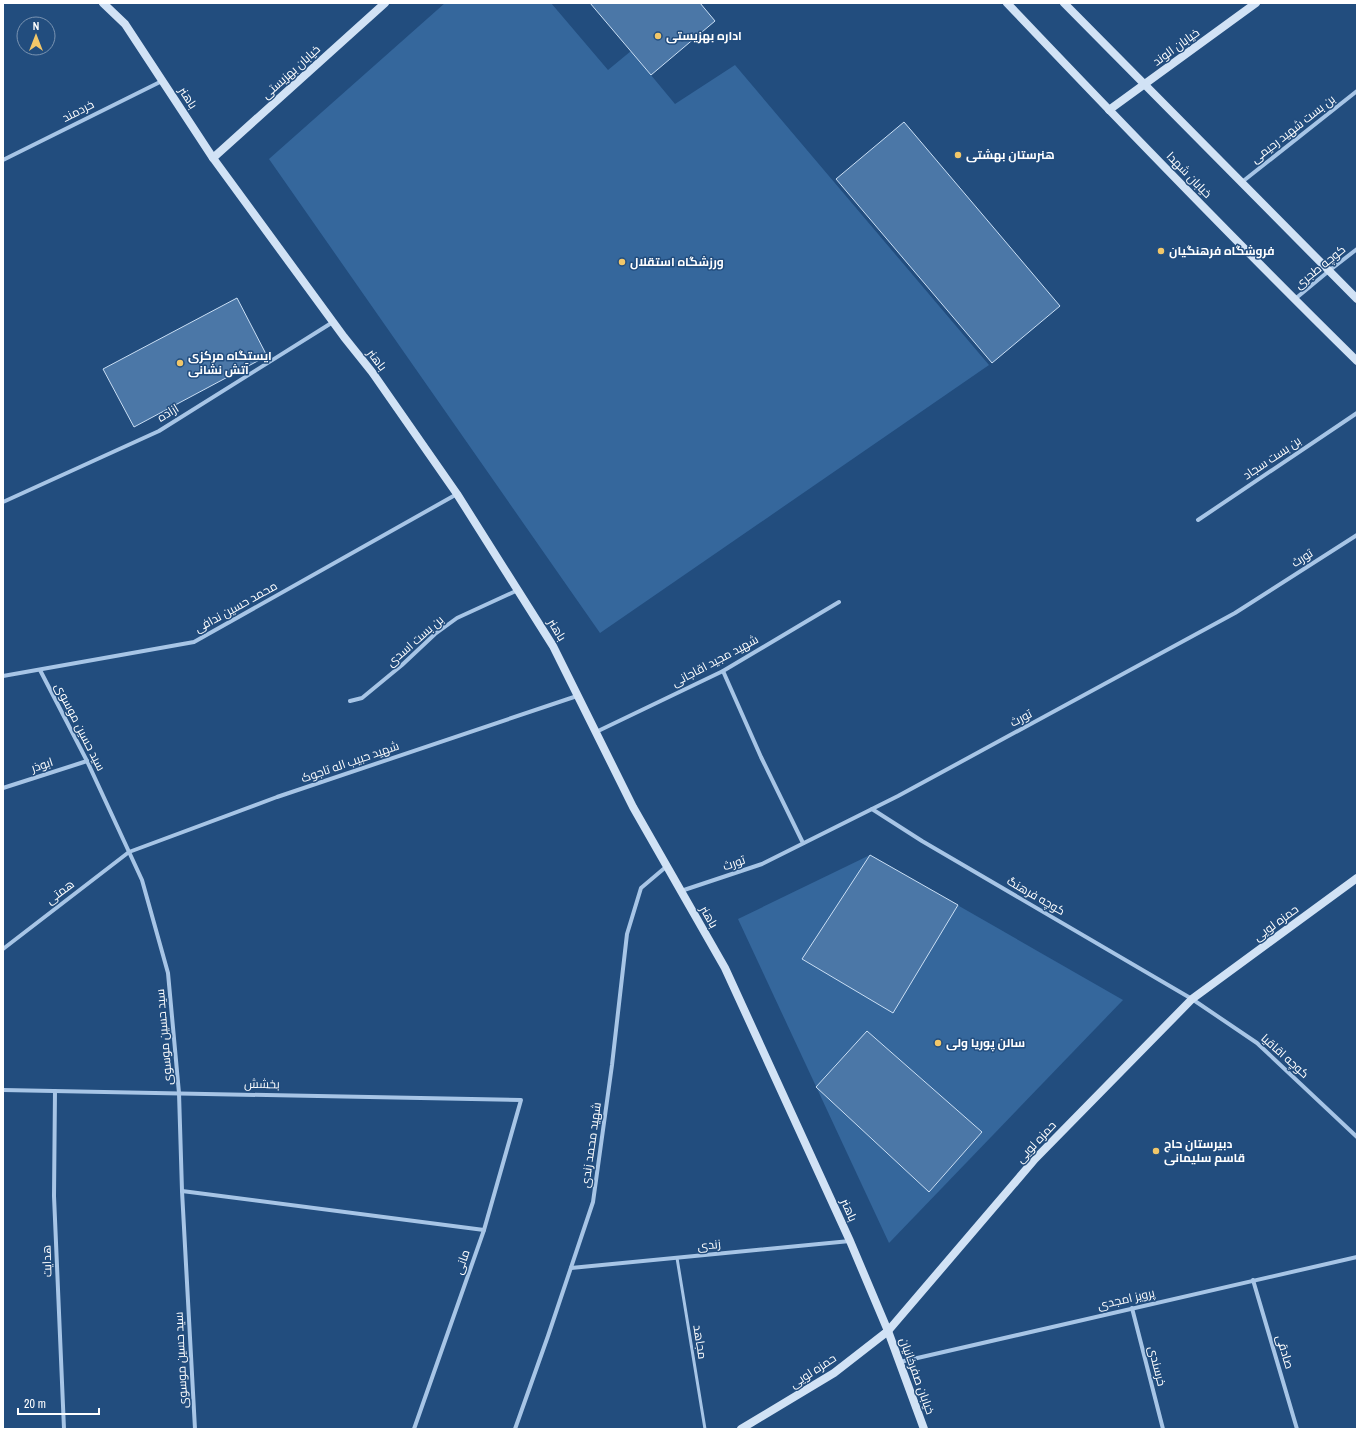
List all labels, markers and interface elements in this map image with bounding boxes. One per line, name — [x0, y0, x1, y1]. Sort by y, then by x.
north arrow — [16, 16, 56, 56]
text: N — [33, 19, 39, 33]
street label: خیابان الوند — [1149, 25, 1203, 69]
place label: اداره بهزیستی — [666, 28, 742, 44]
marker: اداره بهزیستی — [653, 31, 663, 41]
street label: خیابان بهزیستی — [258, 41, 324, 103]
street label: باهنر — [174, 83, 201, 112]
street label: بن بست شهید رحیمی — [1247, 91, 1339, 167]
street label: خردمند — [59, 96, 97, 126]
place label: هنرستان بهشتی — [966, 147, 1055, 163]
street label: خیابان شهدا — [1163, 148, 1215, 202]
marker: هنرستان بهشتی — [953, 150, 963, 160]
street label: کوچه طجری — [1291, 242, 1349, 293]
place label: فروشگاه فرهنگیان — [1169, 243, 1275, 259]
marker: فروشگاه فرهنگیان — [1156, 246, 1166, 256]
place label: ورزشگاه استقلال — [630, 254, 724, 270]
marker: ورزشگاه استقلال — [617, 257, 627, 267]
street label: باهنر — [363, 345, 390, 374]
place label: ایستگاه مرکزی آتش نشانی — [188, 348, 272, 378]
marker: ایستگاه مرکزی آتش نشانی — [175, 358, 185, 368]
street label: ازاده — [154, 400, 182, 426]
street label: بن بست سجاد — [1240, 433, 1304, 483]
street label: تورث — [1288, 545, 1317, 571]
street label: محمد حسین ندافی — [192, 578, 280, 636]
street label: بن بست اسدی — [383, 612, 447, 670]
street label: باهنر — [544, 615, 570, 644]
street label: شهید مجید اقاجانی — [669, 631, 761, 691]
street label: سید حسین موسوی — [51, 680, 109, 774]
street label: تورث — [1007, 705, 1036, 730]
street label: شهید حبیب اله تاجوک — [299, 738, 401, 786]
street label: ابوذر — [28, 754, 55, 776]
street label: تورث — [721, 851, 748, 874]
street label: کوچه فرهنگ — [1004, 873, 1068, 920]
street label: همتی — [42, 876, 78, 908]
street label: حمزه لویی — [1250, 901, 1302, 945]
street label: باهنر — [696, 902, 722, 931]
street label: سید حسین موسوی — [152, 988, 176, 1086]
street label: کوچه اقاقیا — [1257, 1030, 1312, 1082]
place label: سالن پوریا ولی — [946, 1035, 1025, 1052]
marker: سالن پوریا ولی — [933, 1038, 943, 1048]
street label: بخشش — [244, 1076, 280, 1092]
street label: شهید محمد زندی — [577, 1101, 605, 1189]
street label: حمزه لویی — [1012, 1117, 1060, 1167]
place label: دبیرستان حاج قاسم سلیمانی — [1164, 1136, 1245, 1166]
marker: دبیرستان حاج قاسم سلیمانی — [1151, 1146, 1161, 1156]
street label: باهنر — [837, 1195, 861, 1224]
street label: زندی — [696, 1236, 722, 1254]
street label: هدایت — [38, 1245, 56, 1277]
street label: مانی — [450, 1248, 474, 1276]
street label: پرویز امجدی — [1096, 1284, 1157, 1314]
street label: سید حسین موسوی — [170, 1311, 192, 1409]
street label: مجاهد — [689, 1324, 711, 1360]
street label: صادقی — [1272, 1333, 1298, 1371]
street label: خیابان صفرخانیان — [896, 1335, 938, 1417]
street label: خرسندی — [1144, 1344, 1170, 1388]
street label: حمزه لویی — [787, 1350, 839, 1392]
scale bar — [18, 1390, 99, 1416]
text: 20 m — [24, 1396, 46, 1412]

